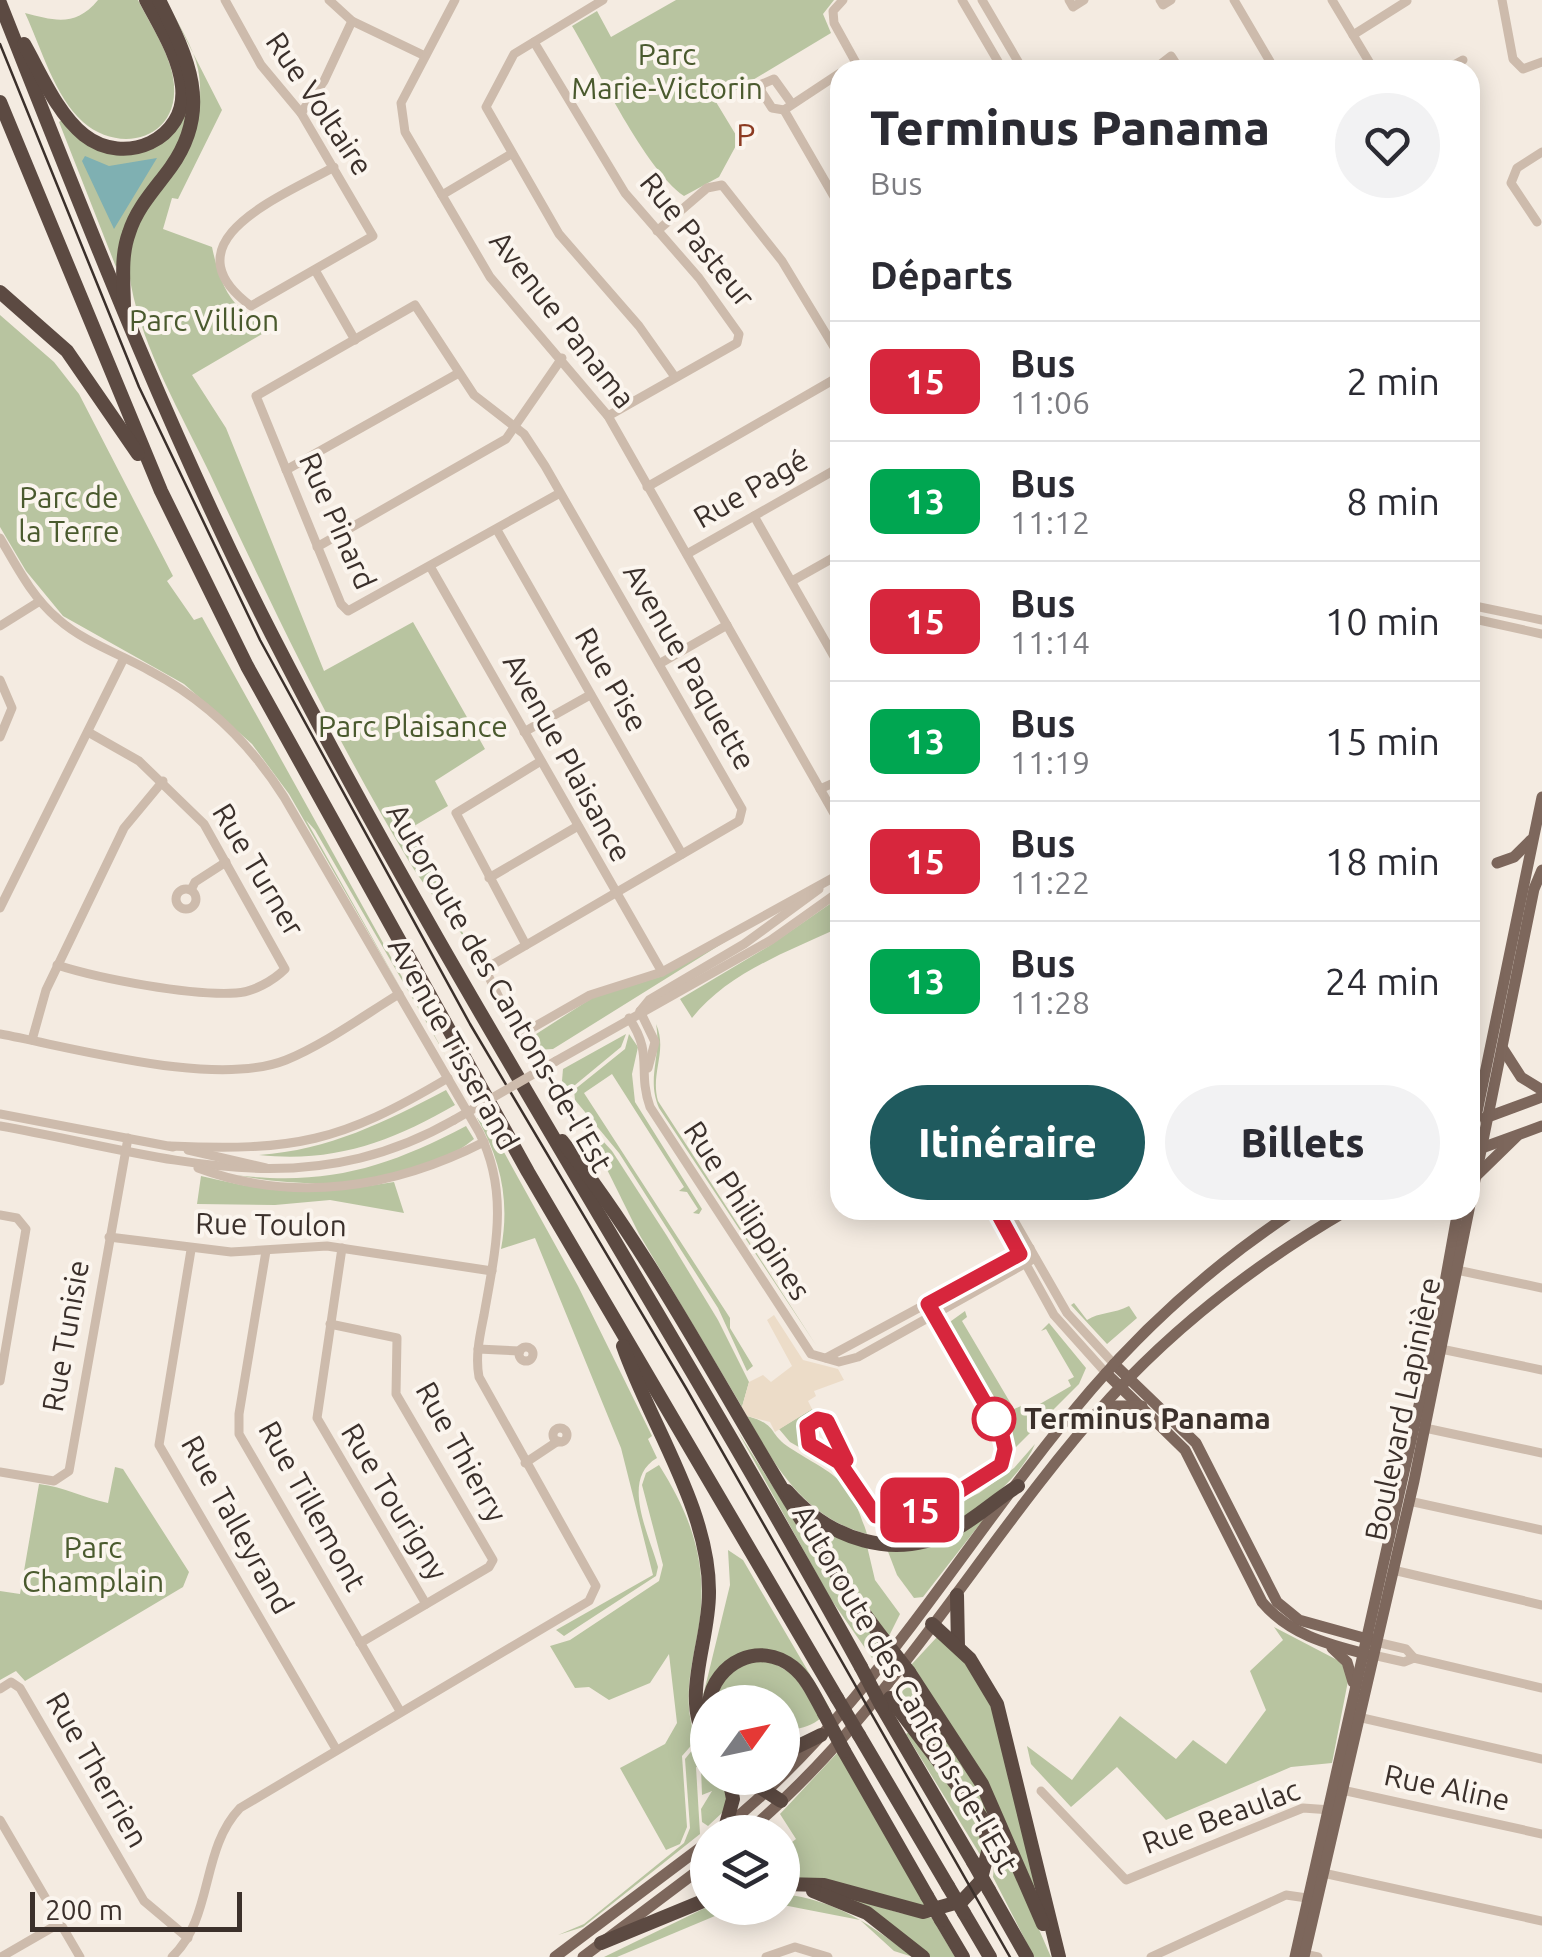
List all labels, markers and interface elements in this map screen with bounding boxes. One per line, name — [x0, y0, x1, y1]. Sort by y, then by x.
street label: Rue Voltaire — [260, 26, 380, 181]
park label: Parc Marie-Victorin — [571, 37, 763, 105]
button: heart — [1335, 93, 1440, 198]
text: Terminus Panama — [870, 100, 1270, 154]
district label: P — [736, 116, 758, 152]
text: Bus — [870, 165, 922, 201]
street label: Rue Pasteur — [634, 166, 762, 314]
street label: Avenue Panama — [483, 224, 642, 415]
text: Départs — [870, 254, 1013, 296]
park label: Parc Villion — [129, 303, 279, 337]
text: Bus — [1010, 342, 1075, 384]
text: 2 min — [1346, 360, 1440, 402]
text: 15 — [905, 361, 945, 401]
text: 11:06 — [1010, 384, 1090, 420]
street label: Rue Pagé — [687, 442, 814, 534]
street label: Rue Pinard — [293, 447, 383, 594]
text: Bus — [1010, 462, 1075, 504]
park label: Parc de la Terre — [18, 480, 120, 548]
text: 8 min — [1346, 480, 1440, 522]
text: 13 — [905, 481, 945, 521]
text: 11:12 — [1010, 504, 1090, 540]
street label: Avenue Paquette — [617, 557, 763, 776]
text: Bus — [1010, 582, 1075, 624]
text: 10 min — [1325, 600, 1440, 642]
text: 15 — [905, 601, 945, 641]
street label: Rue Pise — [569, 622, 655, 737]
text: 11:14 — [1010, 624, 1090, 660]
street label: Avenue Plaisance — [497, 648, 639, 867]
text: Bus — [1010, 702, 1075, 744]
park label: Parc Plaisance — [318, 709, 508, 743]
text: 15 min — [1325, 720, 1440, 762]
text: 13 — [905, 721, 945, 761]
text: 11:19 — [1010, 744, 1090, 780]
street label: Rue Turner — [206, 797, 312, 942]
street label: Autoroute des Cantons-de-l'Est — [380, 797, 620, 1178]
text: Bus — [1010, 822, 1075, 864]
text: 18 min — [1325, 840, 1440, 882]
text: 15 — [905, 841, 945, 881]
text: 11:22 — [1010, 864, 1090, 900]
street label: Avenue Tisserand — [382, 932, 526, 1155]
text: Bus — [1010, 942, 1075, 984]
text: 24 min — [1325, 960, 1440, 1002]
text: 13 — [905, 961, 945, 1001]
text: 11:28 — [1010, 984, 1090, 1020]
button: Itinéraire — [870, 1085, 1145, 1200]
button: Billets — [1165, 1085, 1440, 1200]
street label: Rue Philippines — [678, 1115, 818, 1306]
street label: Rue Toulon — [195, 1206, 347, 1242]
street label: Rue Tunisie — [35, 1257, 95, 1414]
street label: Boulevard Lapinière — [1357, 1274, 1447, 1544]
street label: Rue Thierry — [409, 1376, 514, 1527]
marker: Terminus Panama — [973, 1398, 1015, 1440]
place label: Terminus Panama — [1024, 1401, 1271, 1435]
street label: Rue Tillemont — [252, 1415, 374, 1596]
street label: Rue Tourigny — [335, 1417, 455, 1586]
street label: Rue Talleyrand — [175, 1430, 301, 1620]
line badge: 15 — [875, 1478, 965, 1542]
text: 15 — [900, 1490, 940, 1530]
street label: Autoroute des Cantons-de-l'Est — [786, 1498, 1026, 1879]
park label: Parc Champlain — [22, 1530, 164, 1598]
north arrow — [690, 1685, 800, 1795]
map controls — [690, 1685, 800, 1925]
street label: Rue Therrien — [40, 1686, 156, 1853]
street label: Rue Aline — [1381, 1757, 1513, 1817]
street label: Rue Beaulac — [1137, 1772, 1304, 1860]
button: layers — [690, 1815, 800, 1925]
scale bar — [30, 1887, 242, 1932]
text: 200 m — [45, 1894, 123, 1925]

